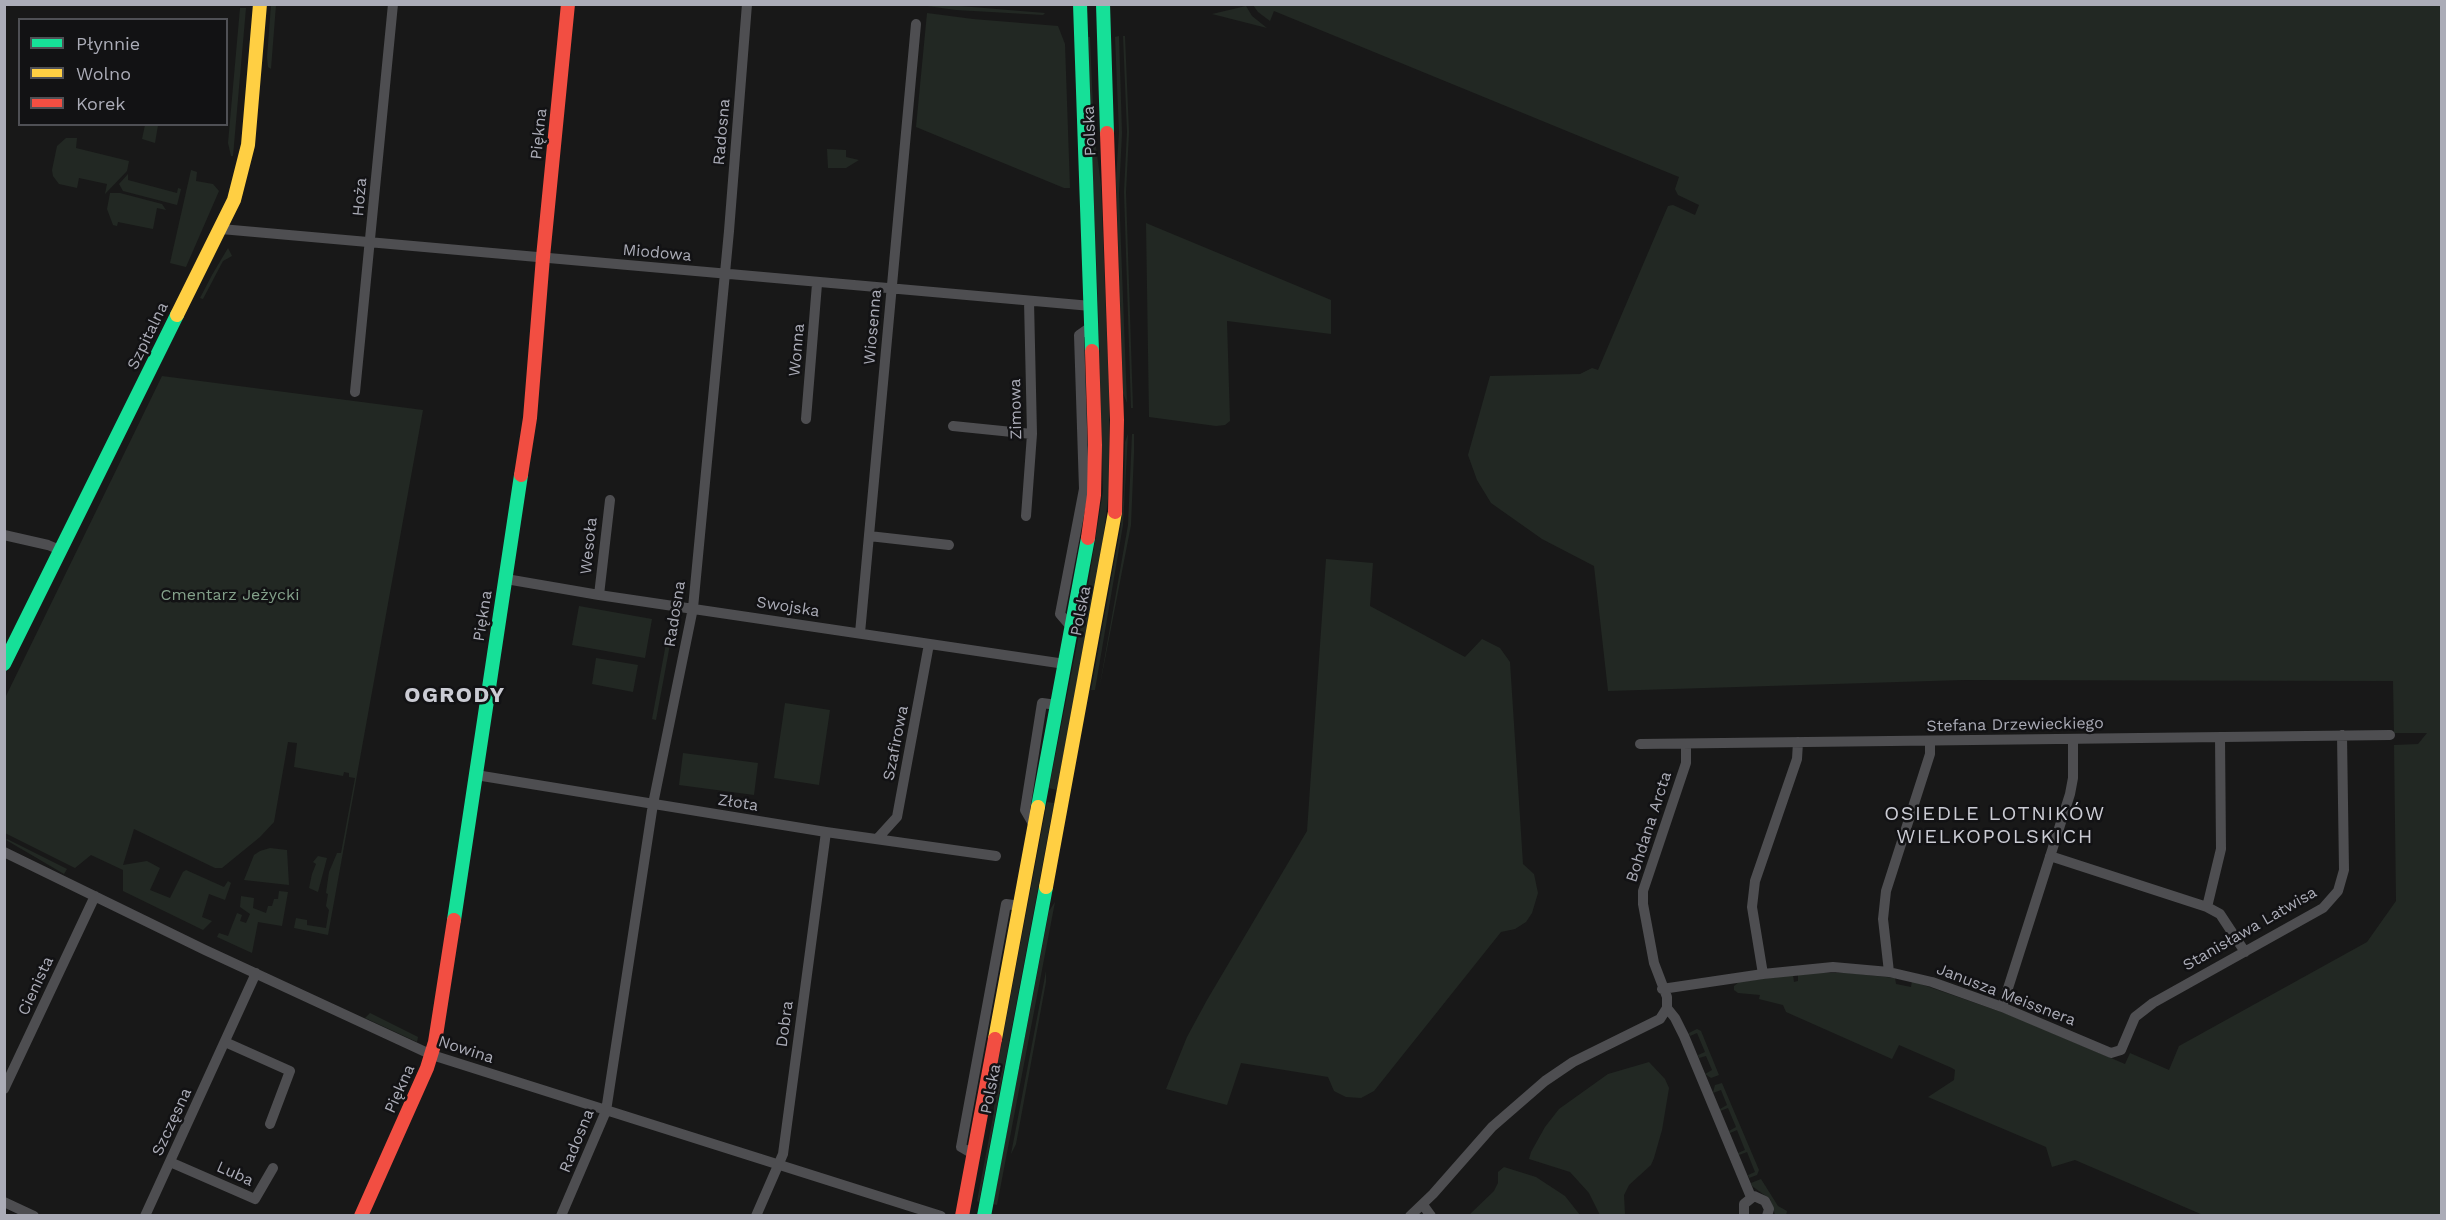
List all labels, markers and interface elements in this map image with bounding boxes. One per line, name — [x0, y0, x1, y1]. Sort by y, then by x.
legend — [18, 18, 228, 126]
text: Płynnie — [76, 33, 140, 54]
text: Wolno — [76, 63, 131, 84]
text: Korek — [76, 93, 126, 114]
street label: Radosna — [710, 98, 734, 166]
street label: Polska — [1080, 105, 1100, 157]
street label: Piękna — [527, 107, 551, 161]
street label: Hoża — [349, 177, 371, 217]
street label: Miodowa — [622, 240, 692, 266]
street label: Wiosenna — [860, 288, 886, 366]
street label: Szpitalna — [123, 299, 173, 373]
street label: Wonna — [785, 323, 809, 377]
street label: Zimowa — [1006, 378, 1026, 440]
street label: Wesoła — [576, 517, 602, 575]
street label: Radosna — [660, 580, 690, 648]
street label: Polska — [1067, 584, 1095, 638]
park label: Cmentarz Jeżycki — [161, 585, 299, 605]
street label: Piękna — [470, 589, 496, 643]
street label: Swojska — [755, 593, 821, 621]
district label: OGRODY — [404, 683, 506, 709]
street label: Szafirowa — [879, 704, 913, 782]
street label: Stefana Drzewieckiego — [1926, 714, 2104, 736]
street label: Bohdana Arcta — [1622, 769, 1676, 885]
street label: Złota — [716, 790, 760, 816]
district label: OSIEDLE LOTNIKÓW WIELKOPOLSKICH — [1884, 802, 2106, 849]
street label: Stanisława Latwisa — [2180, 883, 2320, 975]
street label: Cienista — [14, 953, 58, 1019]
street label: Janusza Meissnera — [1934, 960, 2078, 1030]
street label: Dobra — [772, 1000, 798, 1048]
street label: Nowina — [436, 1032, 496, 1068]
street label: Piękna — [381, 1062, 419, 1116]
street label: Polska — [977, 1062, 1005, 1116]
street label: Szczęsna — [148, 1085, 196, 1159]
street label: Radosna — [556, 1106, 598, 1176]
street label: Luba — [214, 1157, 256, 1191]

